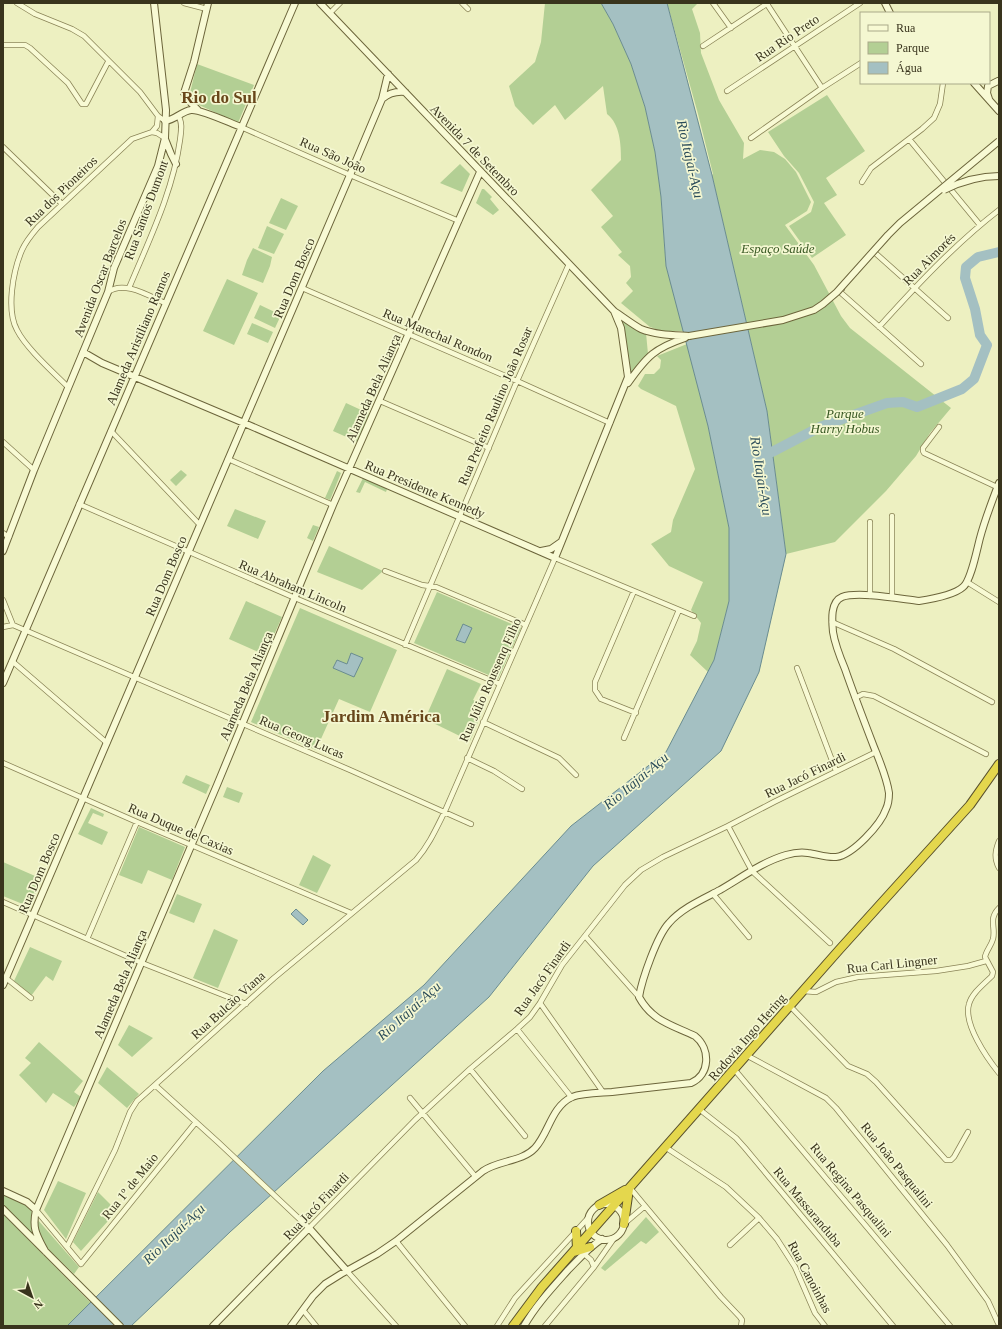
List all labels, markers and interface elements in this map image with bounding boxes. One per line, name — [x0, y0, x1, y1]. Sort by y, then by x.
street label: Rua Rio Preto — [752, 11, 822, 65]
legend — [860, 12, 990, 84]
text: Rua — [896, 21, 916, 35]
text: Parque — [896, 41, 929, 55]
text: Água — [896, 61, 923, 75]
district label: Rio do Sul — [181, 88, 257, 107]
street label: Avenida 7 de Setembro — [427, 101, 523, 199]
water label: Rio Itajaí-Açu — [674, 118, 706, 200]
street label: Rua São João — [298, 134, 368, 176]
street label: Rua dos Pioneiros — [22, 153, 100, 229]
street label: Rua Santos Dumont — [121, 158, 171, 262]
street label: Avenida Oscar Barcelos — [71, 217, 129, 339]
street label: Rua Aimorés — [900, 230, 958, 288]
street label: Rua Dom Bosco — [270, 236, 318, 320]
park label: Espaço Saúde — [740, 241, 815, 256]
street label: Alameda Aristiliano Ramos — [103, 269, 173, 407]
street label: Rua Marechal Rondon — [381, 305, 496, 365]
street label: Rua Prefeito Raulino João Rosar — [455, 324, 535, 487]
street label: Alameda Bela Aliança — [342, 331, 404, 444]
park label: Parque Harry Hobus — [810, 406, 879, 436]
water label: Rio Itajaí-Açu — [747, 434, 775, 517]
street label: Rua Presidente Kennedy — [363, 457, 488, 521]
street label: Rua Dom Bosco — [142, 534, 190, 618]
street label: Rua Abraham Lincoln — [237, 557, 350, 616]
street label: Rua Júlio Roussenq Filho — [456, 616, 524, 744]
street label: Alameda Bela Aliança — [216, 629, 276, 743]
district label: Jardim América — [322, 707, 441, 726]
street label: Rua Georg Lucas — [257, 712, 347, 762]
street label: Rua Jacó Finardi — [762, 749, 848, 801]
water label: Rio Itajaí-Açu — [600, 750, 671, 813]
street label: Rua Duque de Caxias — [126, 800, 236, 858]
street label: Rua Dom Bosco — [15, 831, 63, 915]
street label: Alameda Bela Aliança — [90, 927, 150, 1041]
street label: Rua Jacó Finardi — [511, 937, 574, 1018]
street label: Rua Carl Lingner — [846, 952, 939, 976]
street label: Rua Bulcão Viana — [188, 968, 268, 1042]
water label: Rio Itajaí-Açu — [374, 979, 444, 1044]
street label: Rodovia Ingo Hering — [705, 990, 789, 1084]
street label: Rua João Pasqualini — [858, 1119, 936, 1211]
street label: Rua Regina Pasqualini — [807, 1140, 895, 1240]
street label: Rua 1º de Maio — [99, 1150, 161, 1222]
street label: Rua Massaranduba — [770, 1164, 846, 1250]
street label: Rua Jacó Finardi — [280, 1169, 352, 1243]
water label: Rio Itajaí-Açu — [139, 1201, 208, 1268]
street label: Rua Canoinhas — [785, 1239, 835, 1315]
north arrow — [12, 1277, 52, 1317]
text: N — [31, 1298, 45, 1312]

